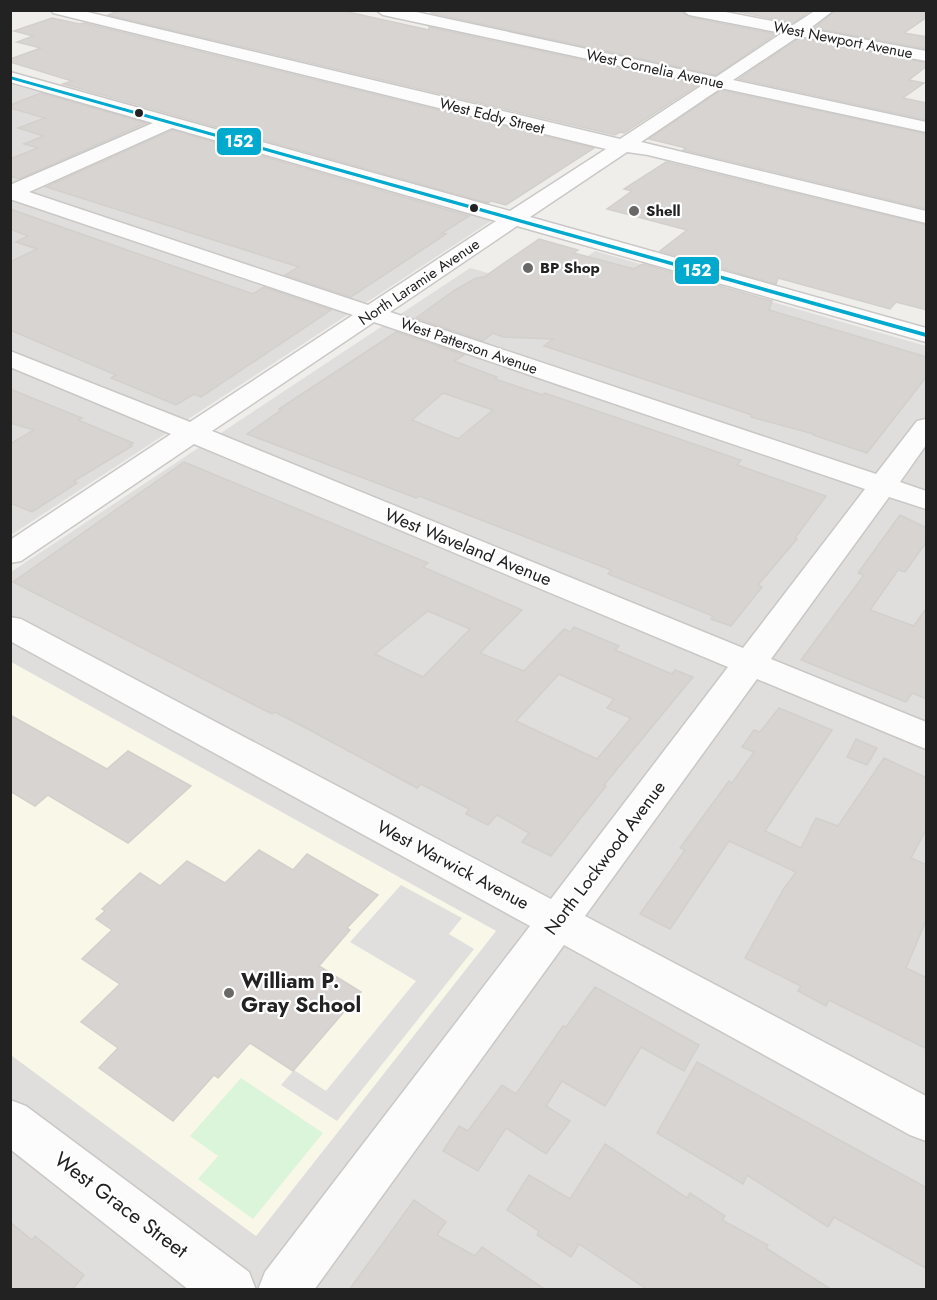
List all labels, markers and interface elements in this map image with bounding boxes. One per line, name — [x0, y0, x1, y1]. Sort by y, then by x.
street label: West Newport Avenue — [771, 16, 915, 64]
street label: West Cornelia Avenue — [584, 44, 726, 94]
street label: West Eddy Street — [437, 92, 547, 140]
unlabelled marker — [133, 107, 145, 119]
line badge: 152 — [216, 127, 262, 156]
text: 152 — [225, 130, 253, 153]
place label: Shell — [646, 200, 681, 222]
unlabelled marker — [468, 202, 480, 214]
marker: Shell — [627, 204, 641, 218]
street label: North Laramie Avenue — [354, 233, 484, 331]
line badge: 152 — [674, 256, 720, 285]
place label: BP Shop — [540, 257, 600, 279]
text: 152 — [683, 259, 711, 282]
marker: BP Shop — [521, 261, 535, 275]
street label: West Patterson Avenue — [397, 312, 541, 380]
street label: West Waveland Avenue — [381, 502, 555, 592]
street label: North Lockwood Avenue — [538, 775, 672, 941]
street label: West Warwick Avenue — [372, 814, 534, 916]
place label: William P. Gray School — [241, 966, 361, 1020]
marker: William P. Gray School — [222, 986, 236, 1000]
street label: West Grace Street — [48, 1145, 194, 1265]

